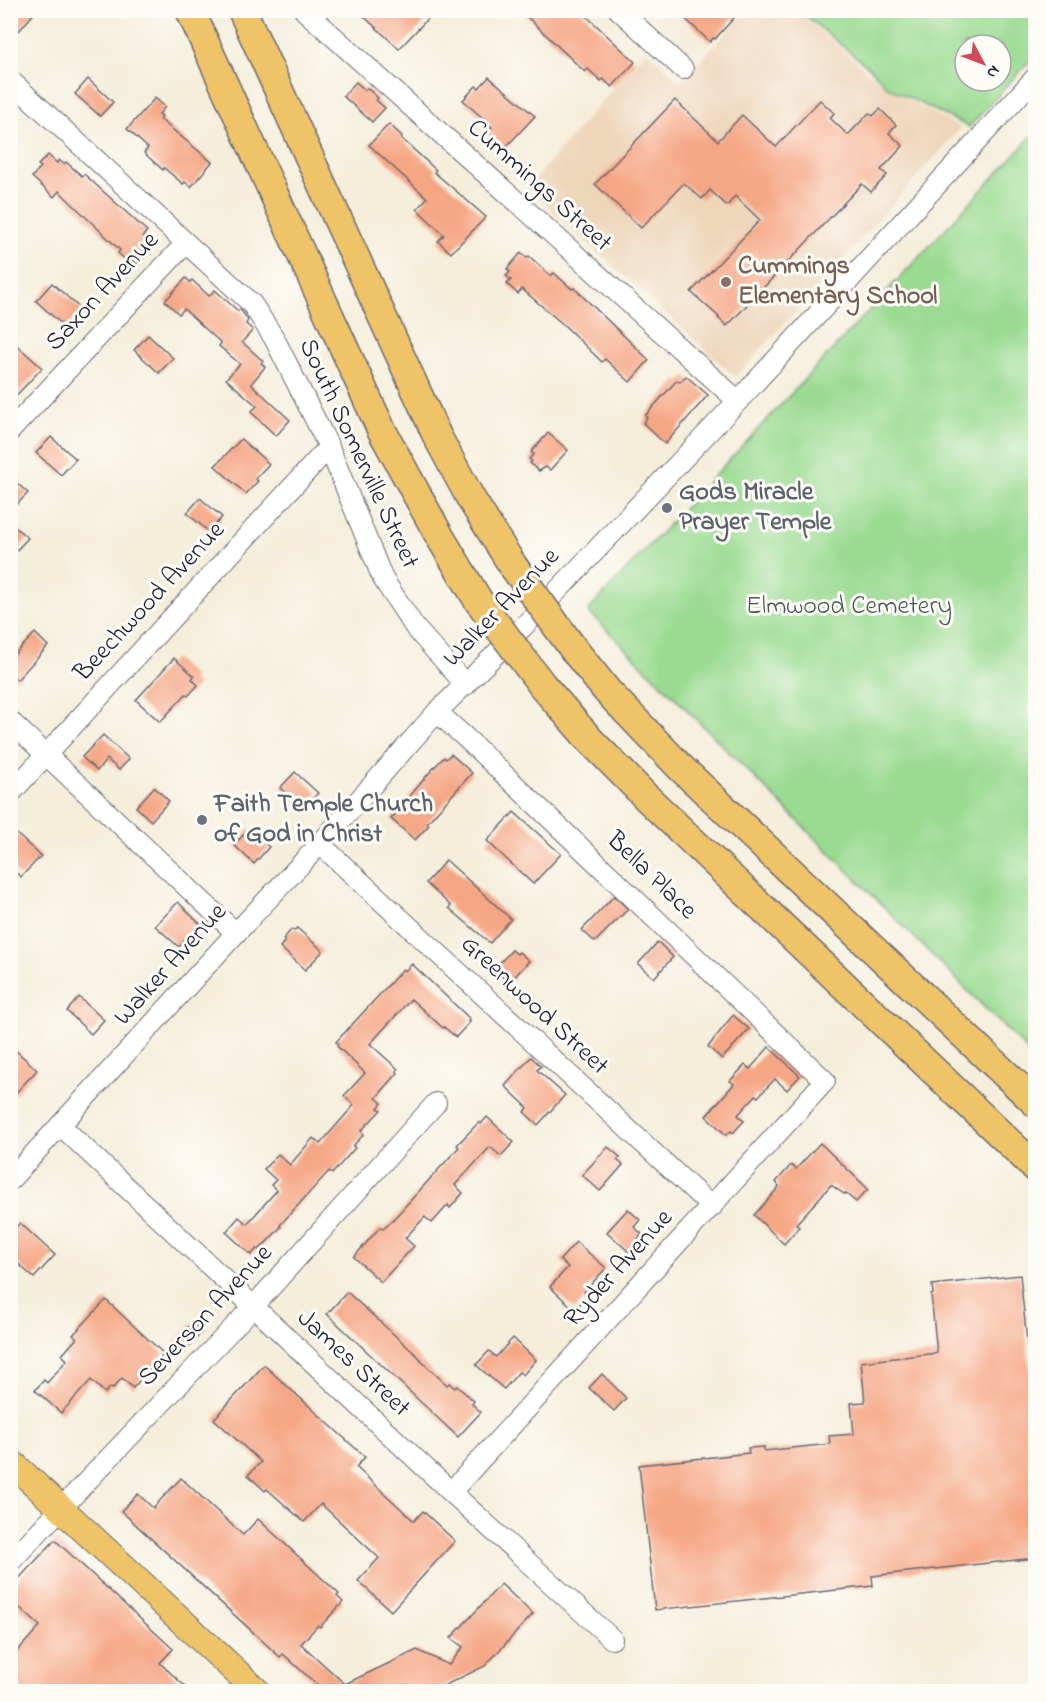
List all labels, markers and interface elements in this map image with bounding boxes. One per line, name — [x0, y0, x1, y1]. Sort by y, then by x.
north arrow — [953, 33, 1013, 93]
text: N — [980, 60, 1005, 84]
street label: Cummings Street — [458, 110, 620, 262]
street label: Saxon Avenue — [37, 223, 169, 361]
place label: Cummings Elementary School — [738, 248, 937, 316]
marker: Cummings Elementary School — [719, 275, 733, 289]
street label: South Somerville Street — [288, 333, 428, 575]
place label: Gods Miracle Prayer Temple — [679, 474, 833, 542]
marker: Gods Miracle Prayer Temple — [660, 501, 674, 515]
street label: Beechwood Avenue — [65, 513, 235, 692]
street label: Walker Avenue — [435, 539, 569, 677]
park label: Elmwood Cemetery — [746, 588, 952, 626]
place label: Faith Temple Church of God in Christ — [212, 786, 433, 854]
marker: Faith Temple Church of God in Christ — [195, 813, 209, 827]
street label: Bella Place — [596, 822, 705, 929]
street label: Walker Avenue — [105, 895, 237, 1035]
street label: Greenwood Street — [451, 927, 617, 1085]
street label: Ryder Avenue — [555, 1201, 683, 1337]
street label: Severson Avenue — [130, 1236, 282, 1396]
street label: James Street — [287, 1301, 419, 1427]

